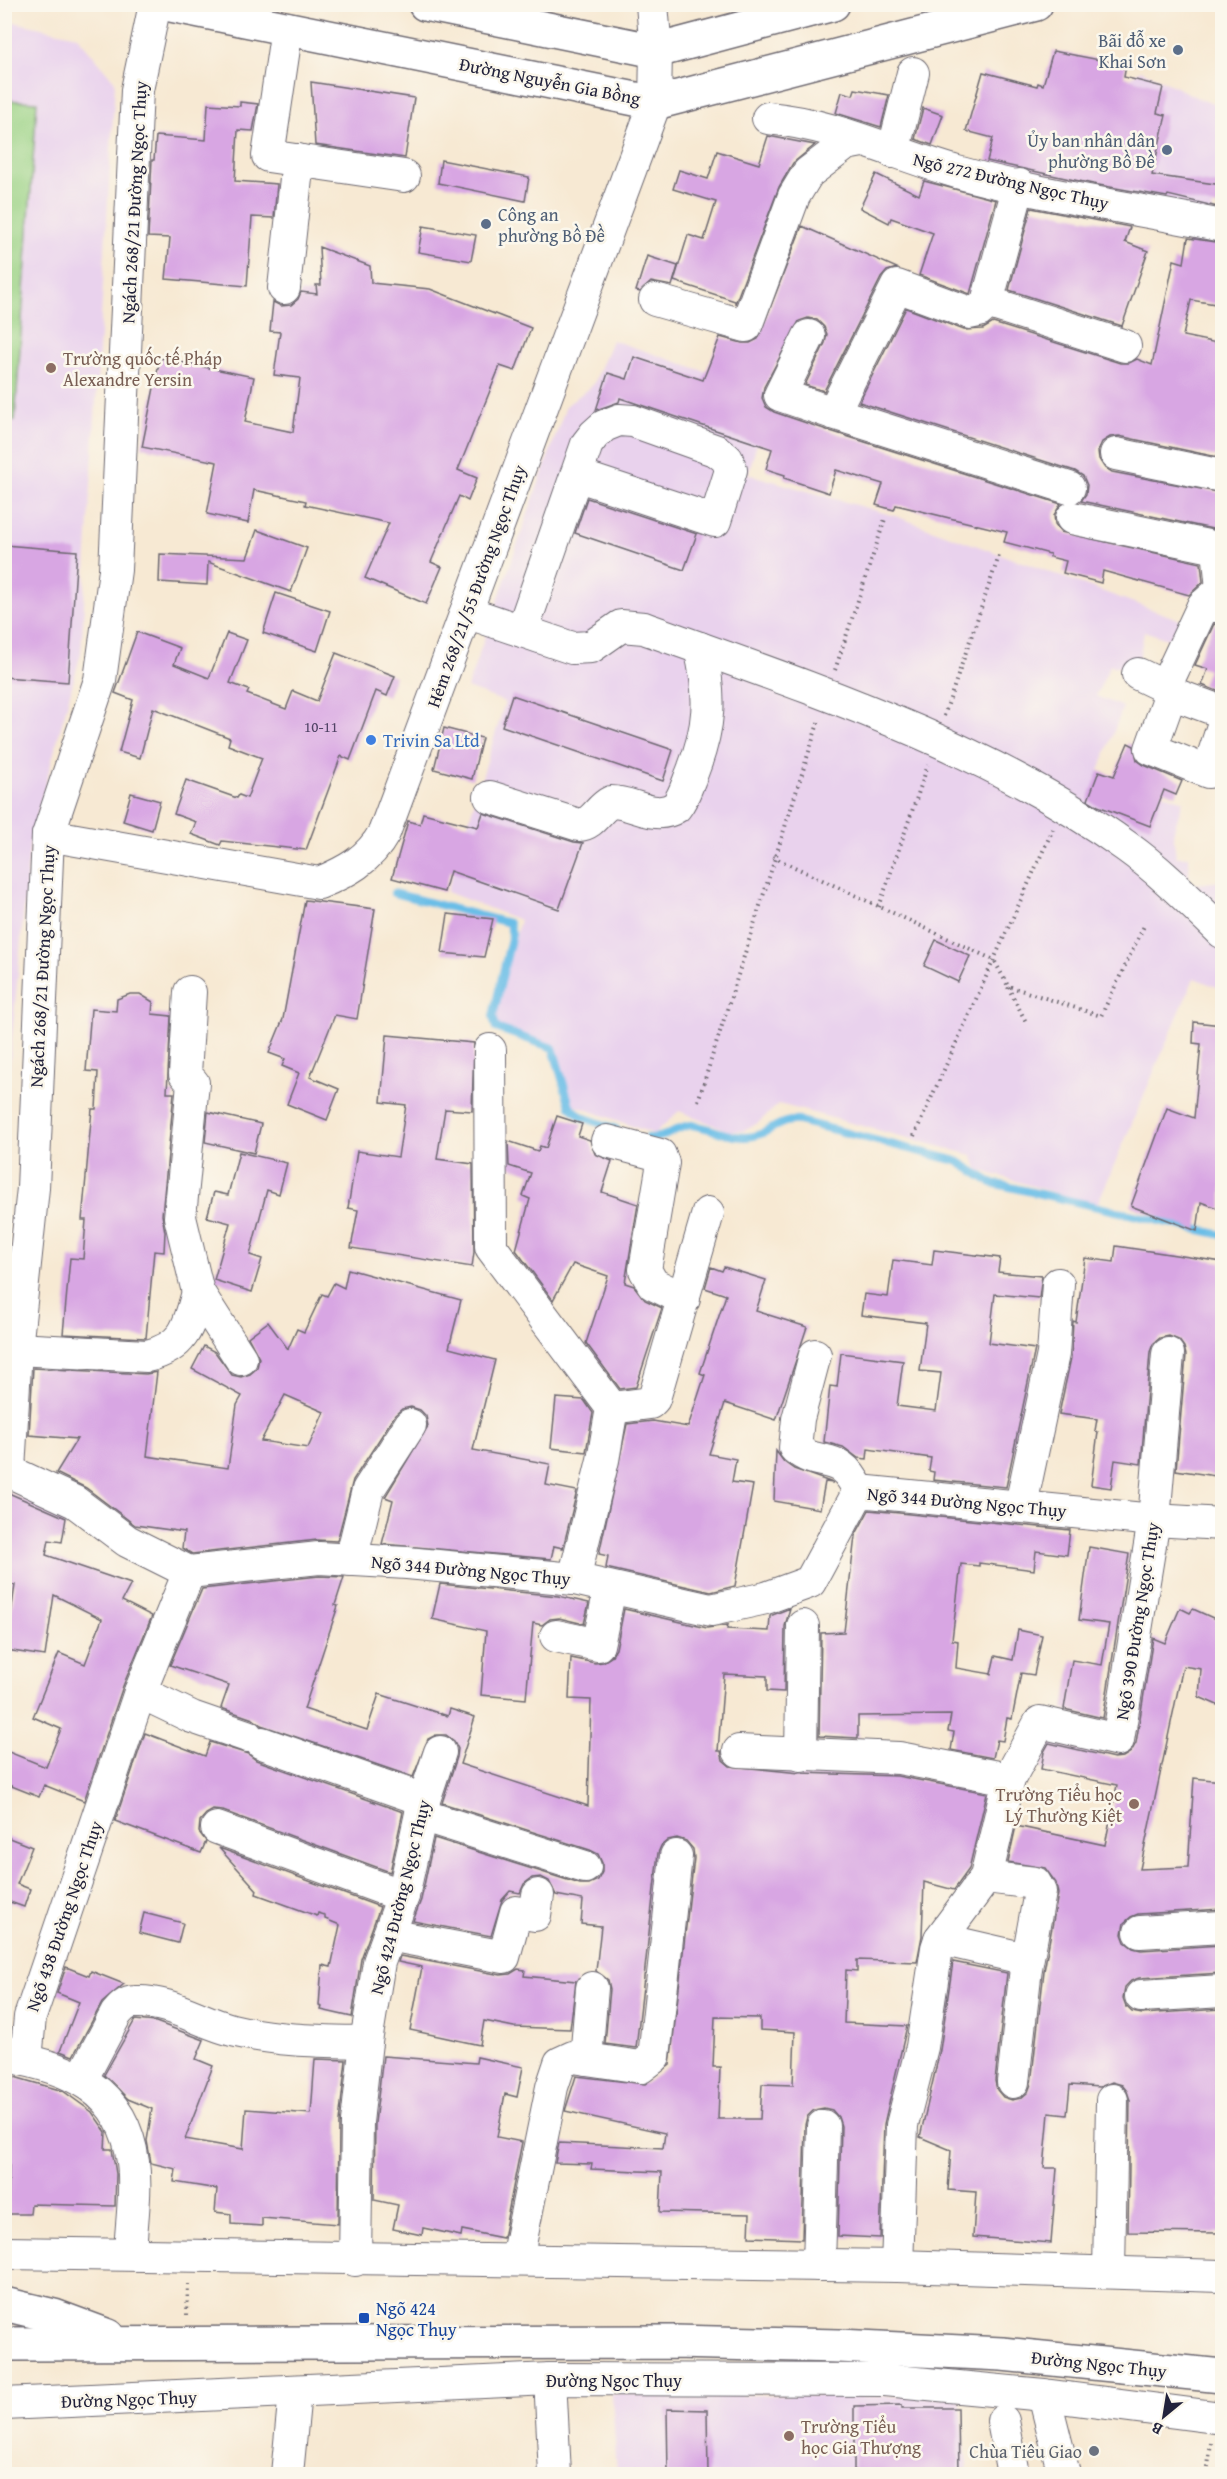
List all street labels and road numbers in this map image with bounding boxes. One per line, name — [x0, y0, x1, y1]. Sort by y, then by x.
street label: Đường Nguyễn Gia Bồng — [457, 50, 643, 112]
street label: Ngách 268/21 Đường Ngọc Thụy — [114, 80, 154, 324]
street label: Ngõ 272 Đường Ngọc Thụy — [911, 145, 1111, 217]
street label: Hẻm 268/21/55 Đường Ngọc Thụy — [419, 461, 533, 711]
street label: Ngách 268/21 Đường Ngọc Thụy — [22, 844, 62, 1088]
street label: Ngõ 344 Đường Ngọc Thụy — [866, 1480, 1068, 1524]
street label: Ngõ 390 Đường Ngọc Thụy — [1108, 1520, 1166, 1722]
street label: Ngõ 344 Đường Ngọc Thụy — [370, 1548, 572, 1592]
street label: Ngõ 424 Đường Ngọc Thụy — [363, 1797, 437, 1997]
street label: Ngõ 438 Đường Ngọc Thụy — [19, 1817, 109, 2015]
street label: Đường Ngọc Thụy — [1030, 2343, 1168, 2385]
street label: Đường Ngọc Thụy — [546, 2367, 682, 2394]
street label: Đường Ngọc Thụy — [61, 2383, 198, 2415]

